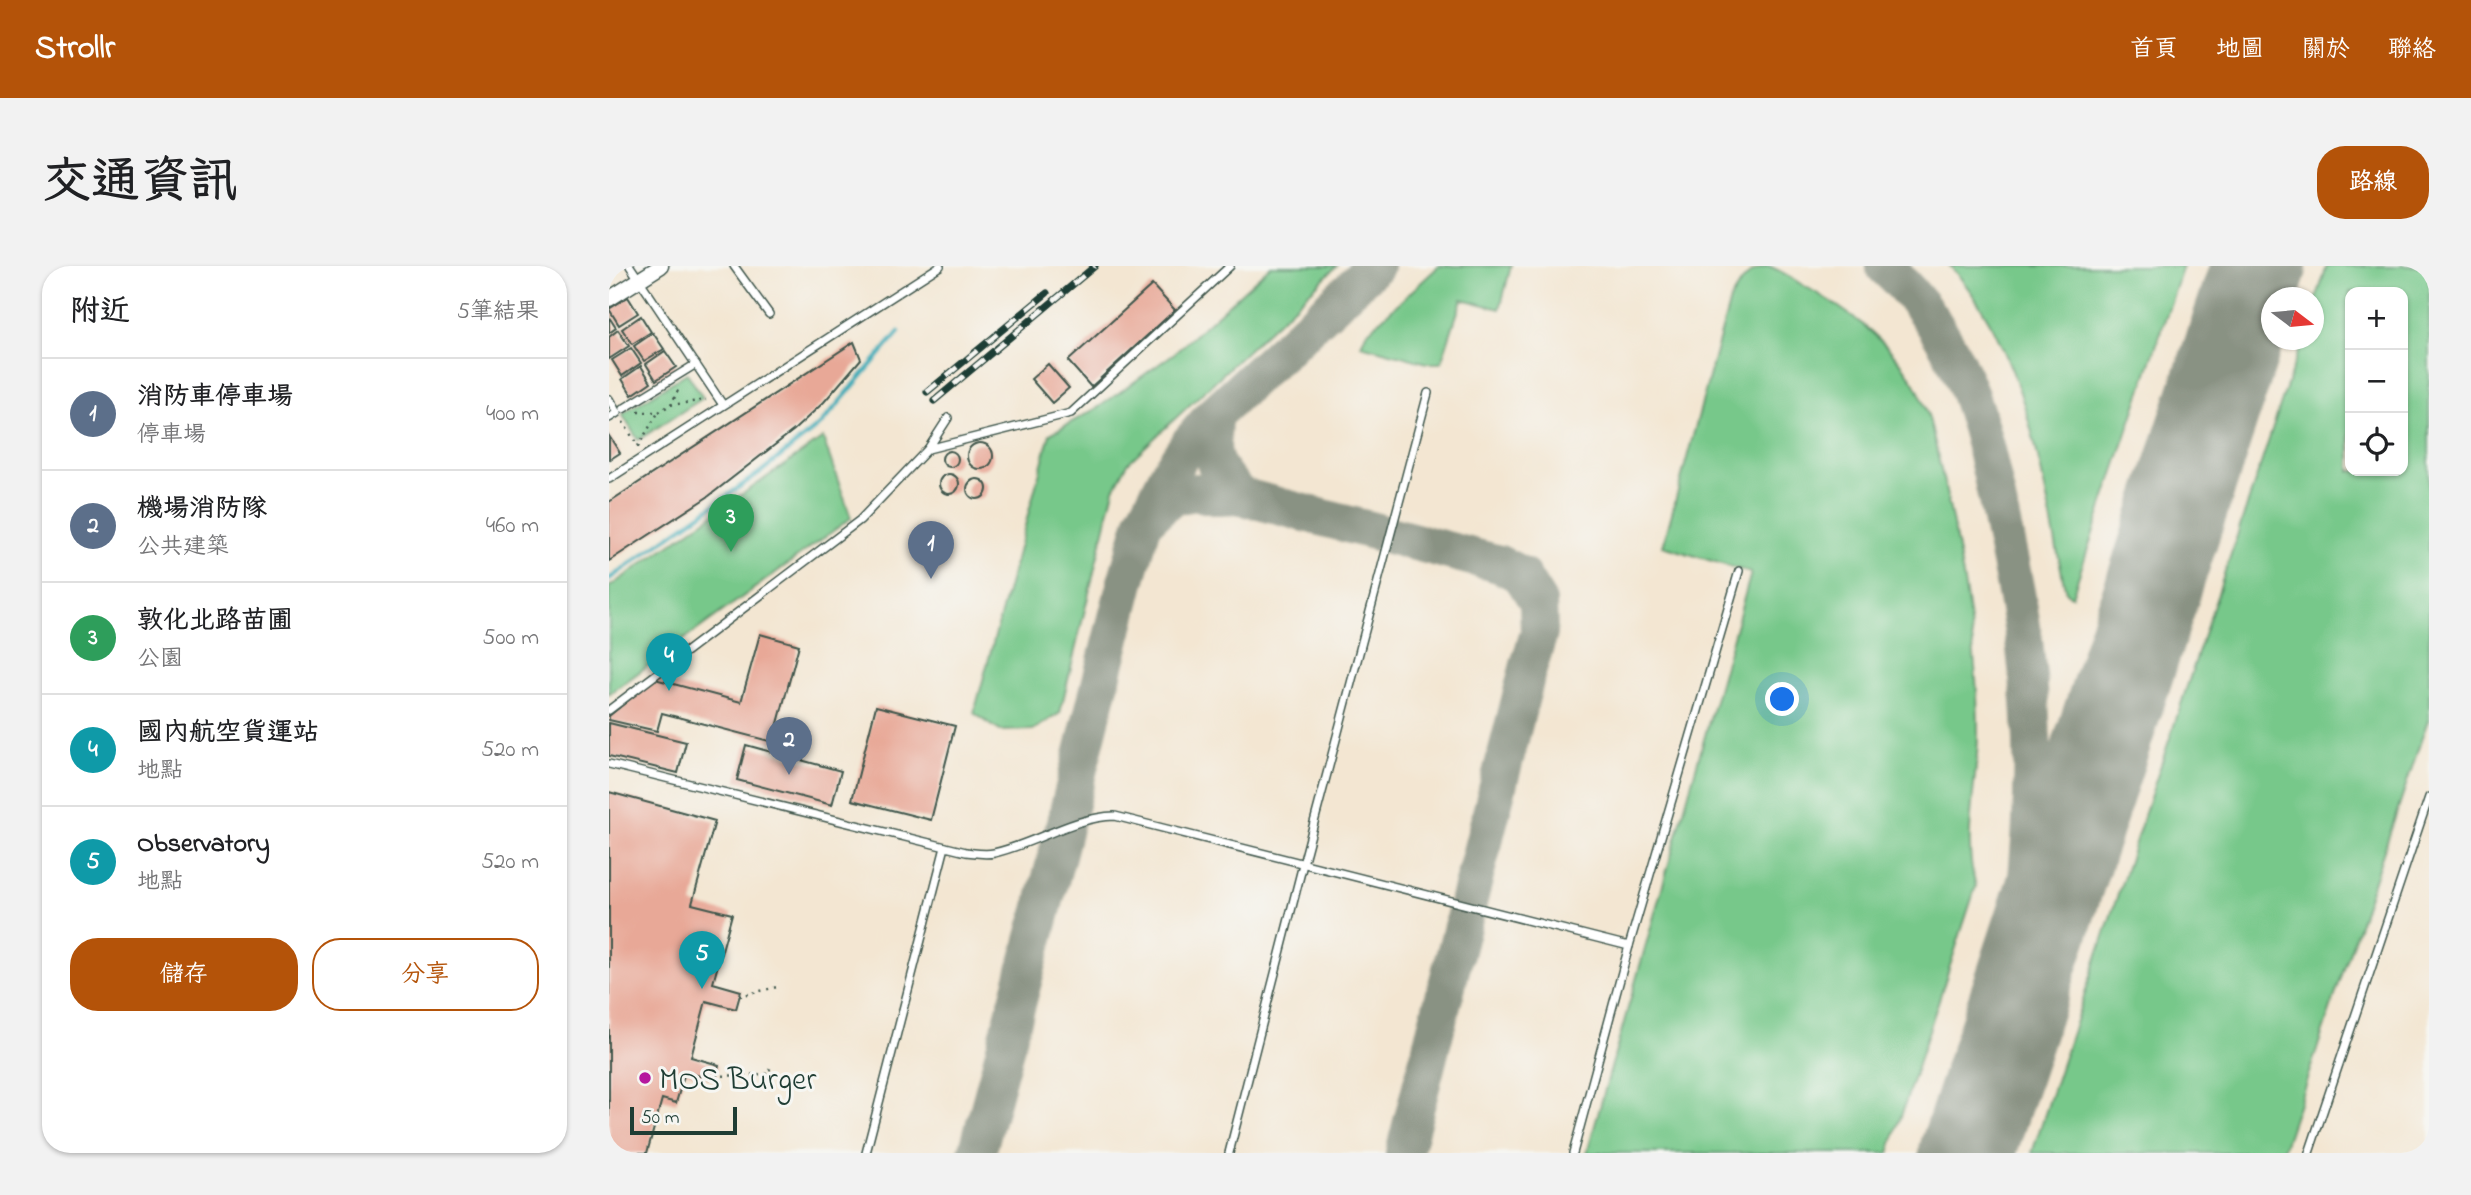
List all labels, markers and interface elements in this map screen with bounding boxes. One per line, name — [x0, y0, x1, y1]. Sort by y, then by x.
text: Strollr — [35, 25, 115, 73]
text: 首頁 — [2130, 33, 2178, 68]
text: 地圖 — [2216, 33, 2264, 68]
text: 關於 — [2302, 33, 2350, 68]
text: 聯絡 — [2388, 33, 2436, 68]
button: 路線 — [2317, 146, 2429, 219]
text: 交通資訊 — [42, 148, 238, 220]
north arrow — [2261, 287, 2324, 350]
map controls — [2345, 287, 2408, 476]
button: + — [2345, 287, 2408, 350]
text: 附近 — [70, 291, 130, 335]
text: 5筆結果 — [457, 296, 539, 329]
button: − — [2345, 350, 2408, 413]
text: 消防車停車場 — [137, 379, 293, 417]
text: 1 — [89, 398, 97, 431]
text: 400 m — [486, 398, 539, 431]
button: locate — [2345, 413, 2408, 476]
text: 停車場 — [137, 419, 206, 452]
text: 機場消防隊 — [137, 491, 267, 529]
pin: 3 — [708, 494, 754, 552]
text: 2 — [87, 510, 99, 543]
text: 460 m — [486, 510, 539, 543]
pin: 1 — [908, 521, 954, 579]
text: 公共建築 — [137, 531, 229, 564]
text: 敦化北路苗圃 — [137, 603, 293, 641]
text: 3 — [88, 622, 98, 655]
text: 500 m — [482, 622, 539, 655]
pin: 4 — [646, 633, 692, 691]
text: 公園 — [137, 643, 183, 676]
your location — [1765, 682, 1799, 716]
text: 國內航空貨運站 — [137, 715, 319, 753]
pin: 2 — [766, 717, 812, 775]
text: 4 — [88, 734, 98, 767]
text: 520 m — [481, 734, 539, 767]
text: 地點 — [137, 755, 183, 788]
text: Observatory — [137, 826, 270, 864]
text: 5 — [86, 846, 100, 879]
text: 520 m — [481, 846, 539, 879]
text: 地點 — [137, 866, 183, 899]
pin: 5 — [679, 931, 725, 989]
button: 儲存 — [70, 938, 298, 1011]
button: 分享 — [312, 938, 539, 1011]
place label: MOS Burger — [659, 1058, 816, 1105]
marker: MOS Burger — [637, 1070, 653, 1086]
scale bar — [630, 1104, 737, 1136]
text: 50 m — [641, 1105, 680, 1132]

